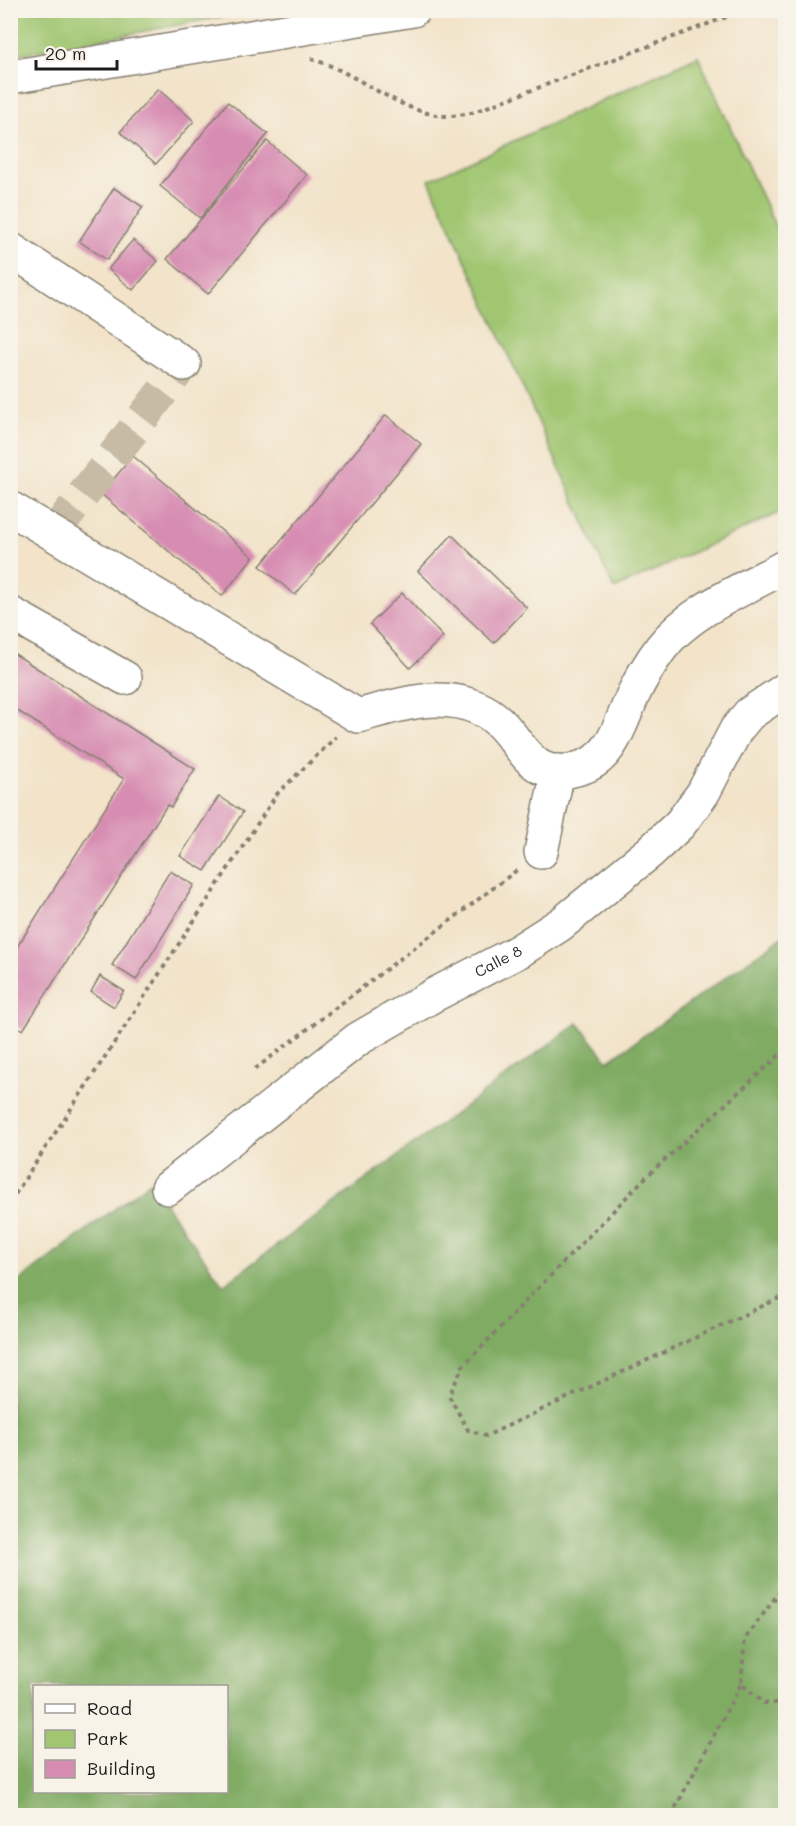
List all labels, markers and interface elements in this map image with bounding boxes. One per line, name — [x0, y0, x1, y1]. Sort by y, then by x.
scale bar — [36, 33, 117, 71]
text: 20 m — [45, 41, 86, 65]
street label: Calle 8 — [471, 940, 525, 981]
legend — [33, 1685, 228, 1793]
text: Road — [87, 1696, 132, 1720]
text: Park — [87, 1726, 128, 1750]
text: Building — [87, 1756, 155, 1780]

